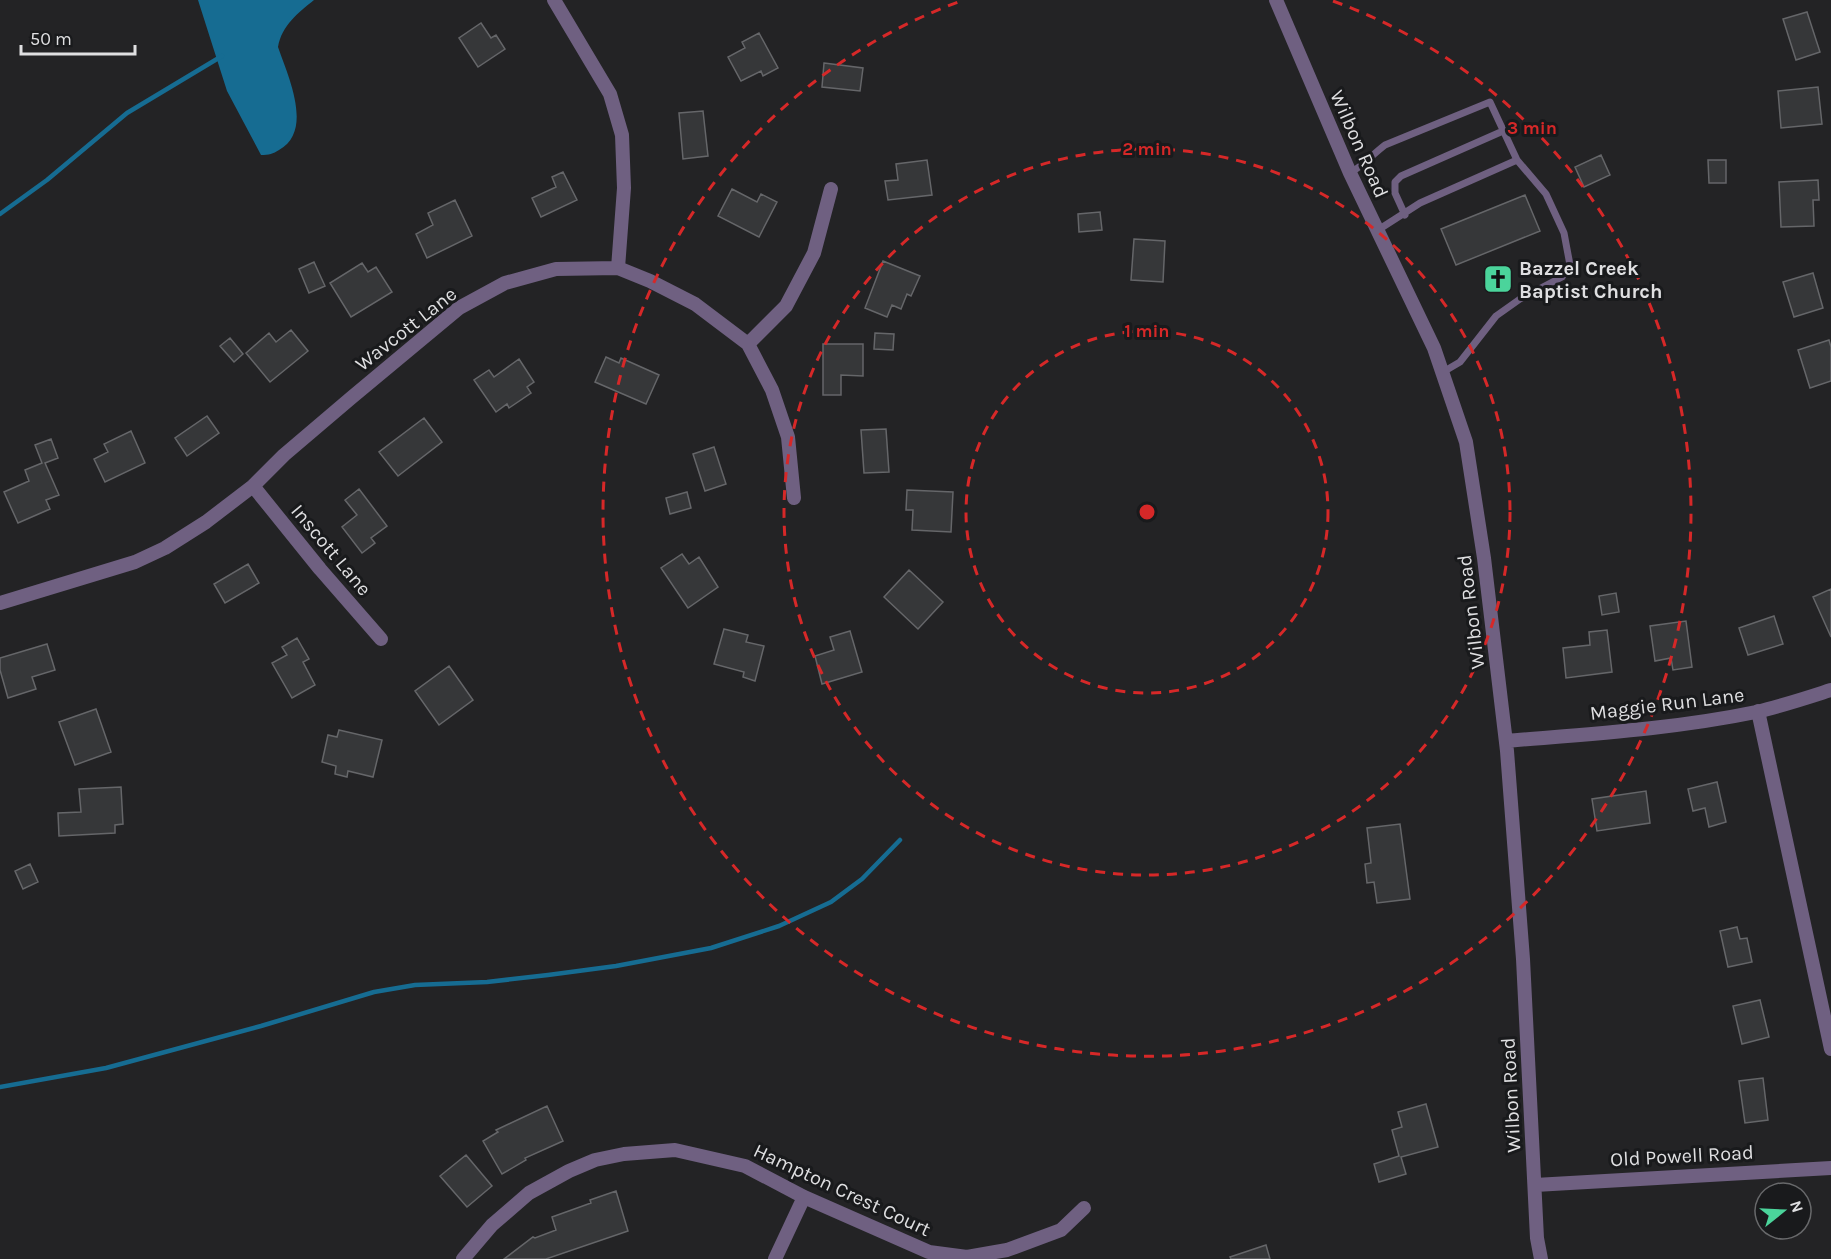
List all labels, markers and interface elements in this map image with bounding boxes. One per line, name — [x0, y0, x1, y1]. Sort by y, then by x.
scale bar — [21, 18, 135, 56]
text: 50 m — [30, 28, 72, 50]
street label: Wilbon Road — [1325, 87, 1393, 201]
text: 3 min — [1507, 117, 1557, 139]
text: 2 min — [1122, 138, 1172, 160]
place label: Bazzel Creek Baptist Church — [1519, 257, 1662, 303]
church icon: Bazzel Creek Baptist Church — [1482, 263, 1514, 295]
street label: Wavcott Lane — [351, 282, 461, 376]
text: 1 min — [1124, 320, 1170, 342]
street label: Inscott Lane — [286, 500, 376, 600]
centre of rings — [1137, 502, 1157, 522]
street label: Wilbon Road — [1453, 553, 1489, 671]
street label: Maggie Run Lane — [1588, 683, 1746, 725]
street label: Wilbon Road — [1497, 1037, 1525, 1153]
street label: Hampton Crest Court — [750, 1139, 935, 1241]
street label: Old Powell Road — [1610, 1141, 1754, 1171]
north arrow — [1753, 1181, 1813, 1241]
text: N — [1786, 1198, 1808, 1215]

